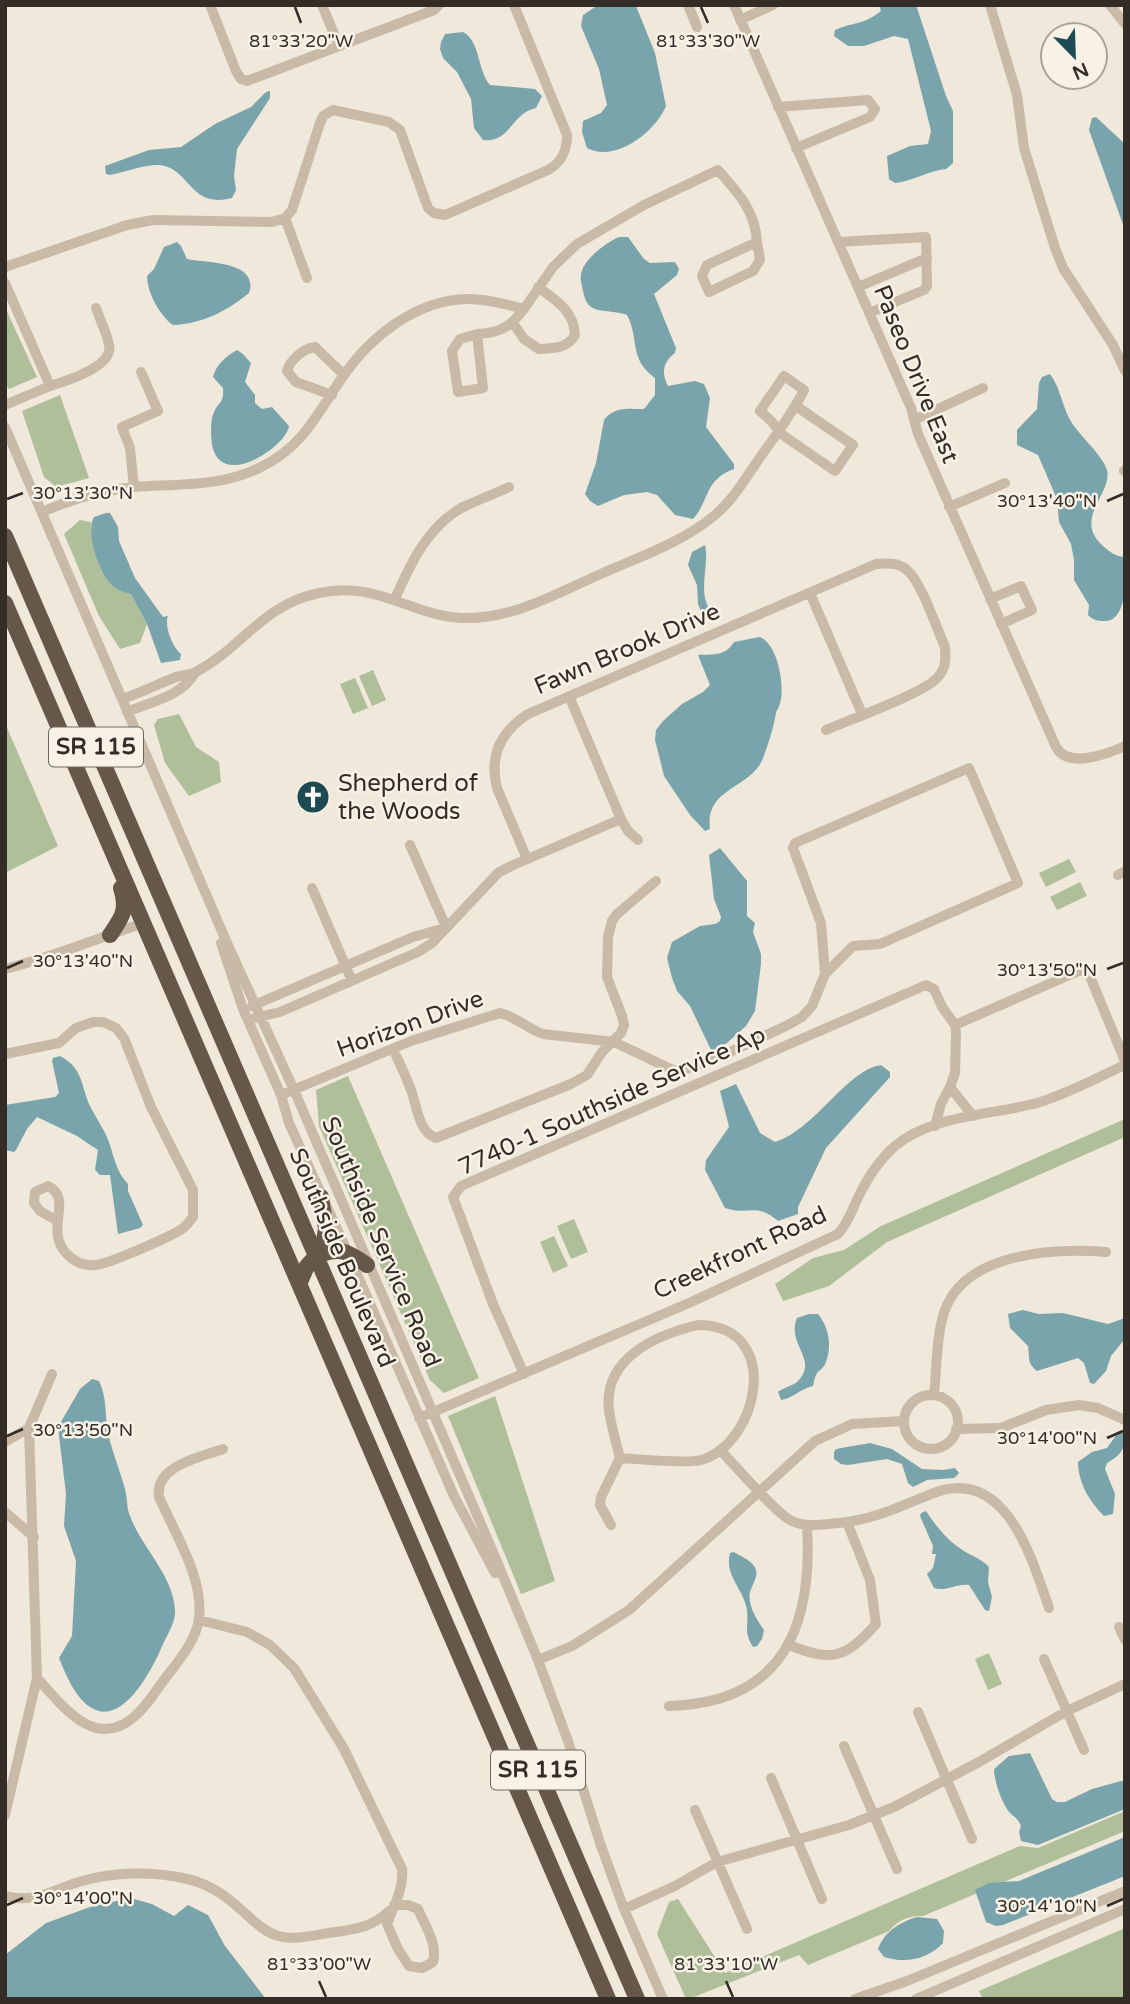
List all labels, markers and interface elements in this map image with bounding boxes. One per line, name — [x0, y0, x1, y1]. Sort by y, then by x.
north arrow — [1039, 21, 1109, 91]
text: 81°33'20"W — [249, 30, 353, 52]
text: 81°33'30"W — [656, 30, 760, 52]
text: N — [1069, 58, 1092, 84]
street label: Paseo Drive East — [867, 281, 965, 467]
text: 30°13'30"N — [33, 482, 133, 504]
text: 30°13'40"N — [997, 490, 1097, 512]
street label: Fawn Brook Drive — [530, 597, 724, 701]
road number: SR 115 — [49, 727, 143, 766]
place label: Shepherd of the Woods — [338, 769, 479, 826]
church icon: Shepherd of the Woods — [294, 778, 332, 816]
text: 30°13'40"N — [33, 950, 133, 972]
text: 30°13'50"N — [997, 959, 1097, 981]
street label: Horizon Drive — [333, 984, 487, 1064]
street label: 7740-1 Southside Service Ap — [454, 1020, 770, 1182]
street label: Southside Service Road — [315, 1112, 447, 1372]
street label: Southside Boulevard — [283, 1144, 401, 1372]
street label: Creekfront Road — [649, 1200, 831, 1306]
text: 30°13'50"N — [33, 1419, 133, 1441]
text: 30°14'00"N — [997, 1427, 1097, 1449]
road number: SR 115 — [491, 1750, 585, 1790]
text: 30°14'00"N — [33, 1887, 133, 1909]
text: 30°14'10"N — [997, 1895, 1097, 1917]
text: 81°33'00"W — [267, 1953, 371, 1975]
text: 81°33'10"W — [674, 1953, 778, 1975]

